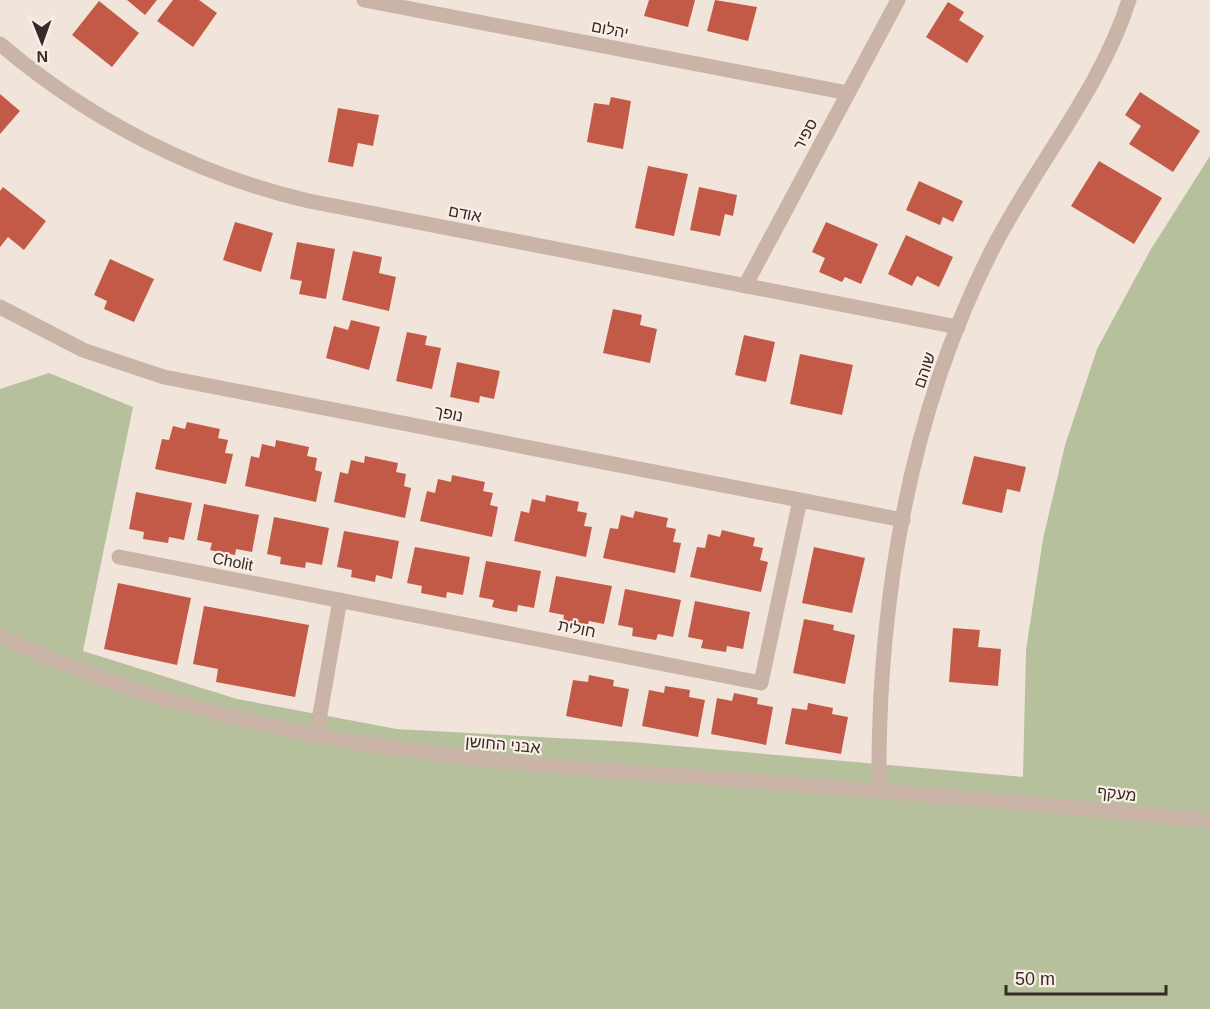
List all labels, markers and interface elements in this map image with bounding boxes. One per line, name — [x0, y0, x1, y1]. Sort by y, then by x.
north arrow — [12, 12, 72, 72]
street label: יהלום — [590, 18, 630, 41]
text: N — [36, 48, 48, 65]
street label: ספיר — [790, 116, 821, 153]
street label: אודם — [447, 202, 483, 225]
street label: שוהם — [910, 350, 939, 390]
street label: נופך — [433, 402, 465, 425]
street label: Cholit — [211, 549, 255, 574]
street label: חולית — [557, 617, 597, 640]
street label: אבני החושן — [465, 733, 541, 756]
street label: מעקף — [1096, 783, 1138, 804]
scale bar — [1006, 958, 1166, 996]
text: 50 m — [1015, 969, 1055, 989]

